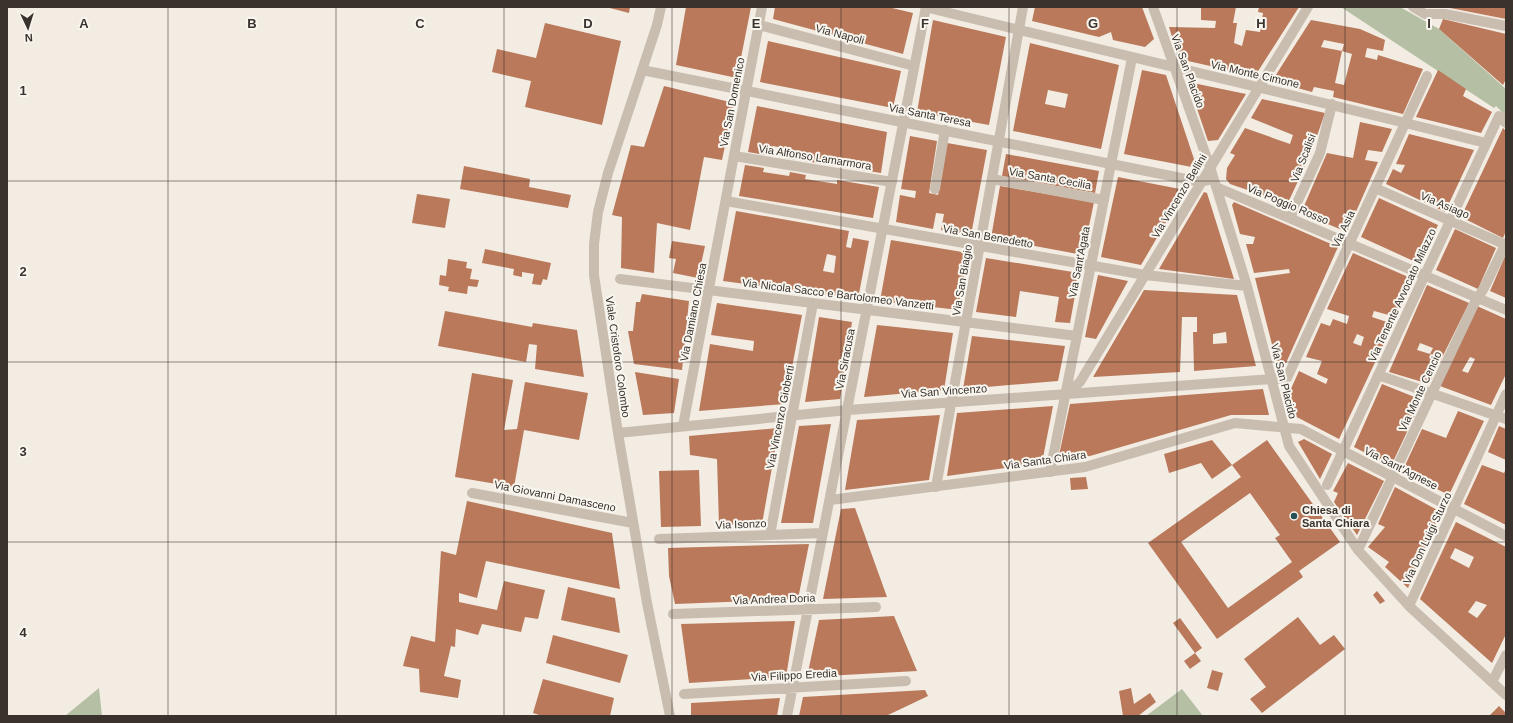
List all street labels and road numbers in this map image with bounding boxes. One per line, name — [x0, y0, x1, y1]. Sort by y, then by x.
street label: Via Napoli — [814, 22, 866, 46]
street label: Via San Placido — [1169, 33, 1207, 109]
street label: Via San Domenico — [717, 56, 747, 148]
street label: Via Monte Cimone — [1210, 58, 1300, 90]
street label: Via Santa Teresa — [888, 101, 973, 129]
street label: Via Scalisi — [1288, 132, 1318, 184]
street label: Via Alfonso Lamarmora — [758, 142, 873, 172]
street label: Via Vincenzo Bellini — [1149, 152, 1209, 240]
street label: Via Santa Cecilia — [1008, 165, 1093, 191]
street label: Via Poggio Rosso — [1245, 181, 1331, 227]
street label: Via Asiago — [1419, 189, 1471, 221]
street label: Via Asia — [1329, 208, 1357, 249]
street label: Via San Benedetto — [942, 222, 1034, 250]
street label: Via Sant'Agata — [1066, 225, 1092, 299]
street label: Via Tenente Avvocato Milazzo — [1366, 227, 1438, 363]
street label: Via San Biagio — [950, 244, 974, 316]
street label: Via Damiano Chiesa — [678, 261, 709, 362]
street label: Via Nicola Sacco e Bartolomeo Vanzetti — [741, 276, 935, 312]
street label: Viale Cristoforo Colombo — [604, 296, 632, 418]
street label: Via Siracusa — [833, 327, 857, 390]
street label: Via San Placido — [1269, 342, 1299, 420]
street label: Via Monte Cencio — [1396, 349, 1444, 433]
street label: Via Vincenzo Gioberti — [764, 364, 796, 470]
street label: Via San Vincenzo — [900, 382, 988, 400]
street label: Via Sant'Agnese — [1362, 444, 1440, 492]
street label: Via Santa Chiara — [1003, 448, 1088, 472]
street label: Via Giovanni Damasceno — [493, 478, 617, 514]
street label: Via Don Luigi Sturzo — [1400, 490, 1454, 586]
street label: Via Isonzo — [715, 517, 767, 531]
street label: Via Andrea Doria — [732, 592, 817, 606]
street label: Via Filippo Eredia — [751, 667, 838, 683]

